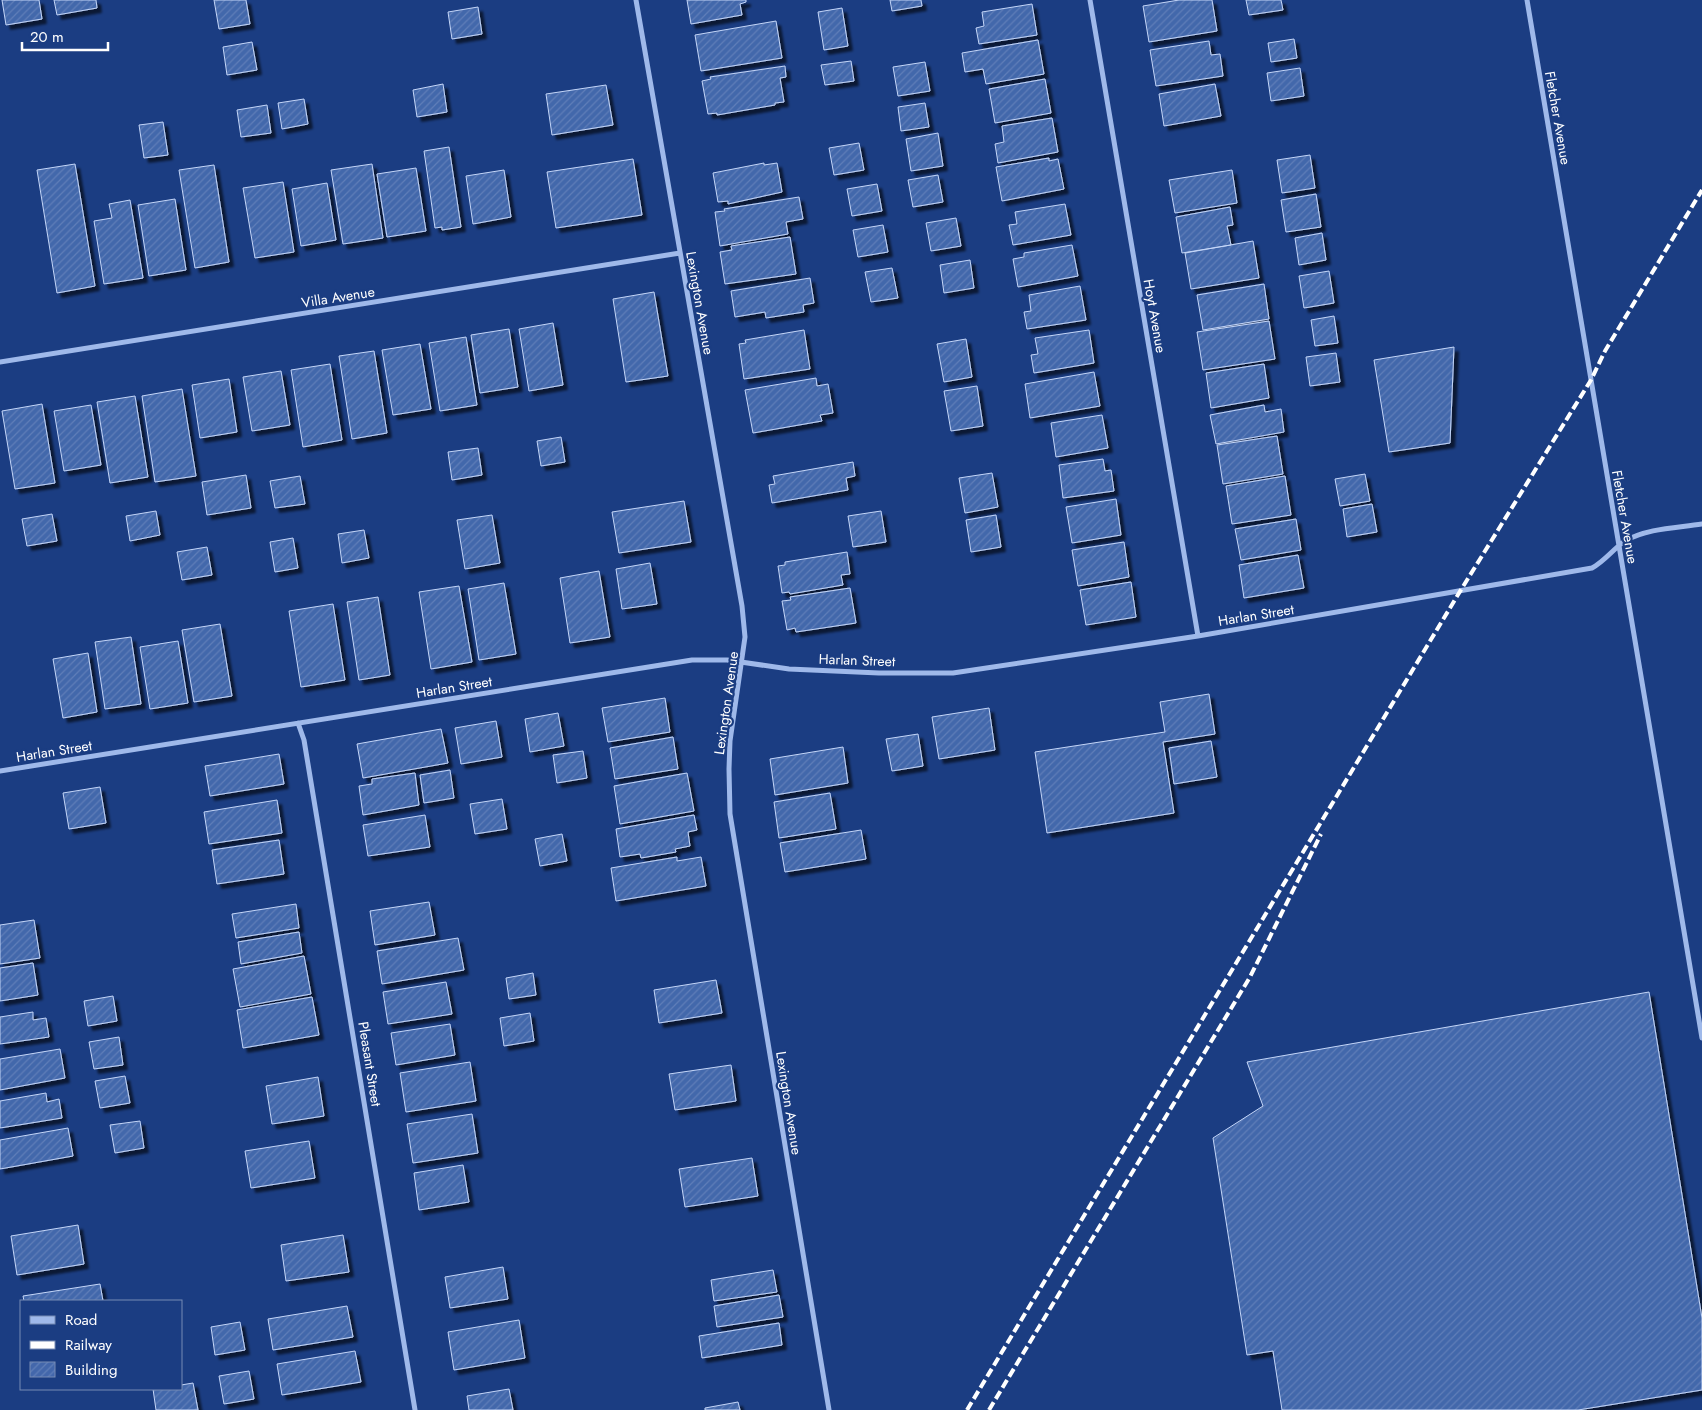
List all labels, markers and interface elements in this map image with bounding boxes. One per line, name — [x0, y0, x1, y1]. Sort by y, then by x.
scale bar — [22, 20, 109, 52]
text: 20 m — [30, 26, 64, 48]
street label: Fletcher Avenue — [1540, 70, 1576, 166]
street label: Lexington Avenue — [681, 250, 719, 356]
street label: Hoyt Avenue — [1139, 277, 1171, 355]
street label: Villa Avenue — [300, 281, 376, 313]
street label: Fletcher Avenue — [1607, 469, 1643, 565]
street label: Harlan Street — [1217, 599, 1296, 631]
street label: Harlan Street — [818, 649, 896, 671]
street label: Lexington Avenue — [709, 650, 743, 756]
street label: Harlan Street — [415, 671, 494, 703]
street label: Harlan Street — [15, 735, 94, 767]
street label: Pleasant Street — [353, 1020, 387, 1108]
street label: Lexington Avenue — [771, 1050, 807, 1156]
legend — [20, 1300, 182, 1390]
text: Road — [65, 1309, 97, 1331]
text: Railway — [65, 1334, 112, 1356]
text: Building — [65, 1359, 117, 1381]

